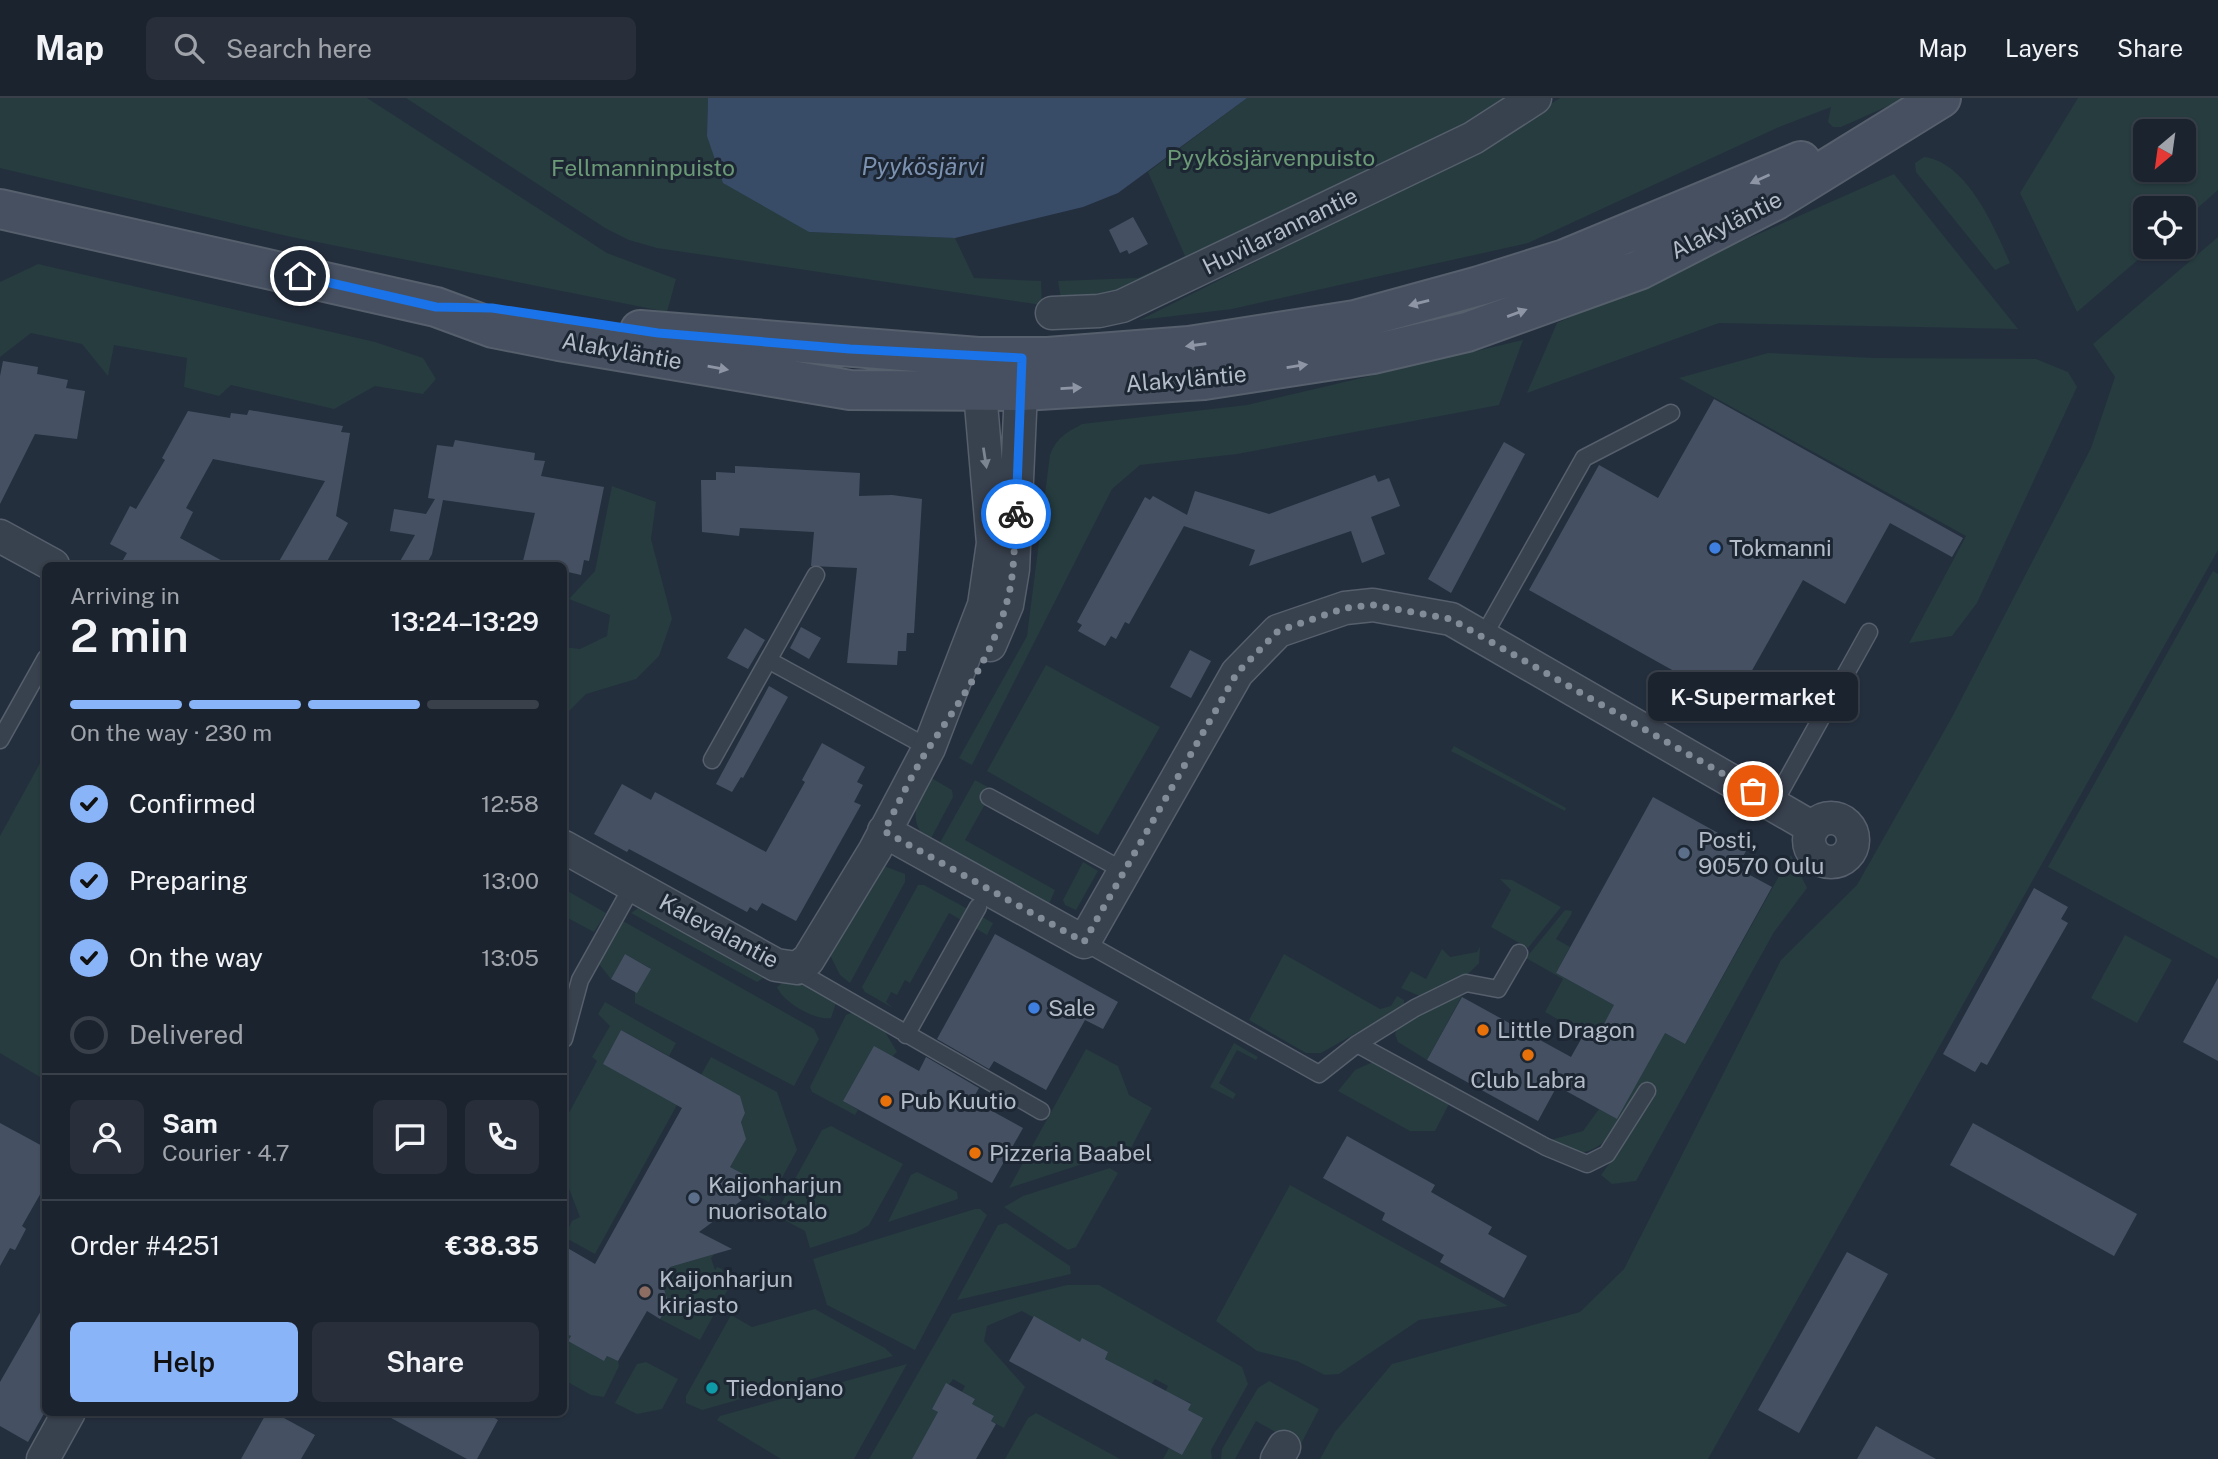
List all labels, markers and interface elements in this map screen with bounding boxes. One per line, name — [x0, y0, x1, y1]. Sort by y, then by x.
search box — [146, 17, 636, 80]
text: Map — [35, 29, 104, 67]
icon: search — [170, 29, 208, 67]
text: Search here — [226, 33, 372, 64]
text: Map — [1918, 34, 1967, 62]
text: Layers — [2005, 34, 2079, 62]
text: Share — [2117, 34, 2183, 62]
north arrow — [2133, 119, 2196, 182]
map controls — [2133, 119, 2196, 259]
park label: Pyykösjärvenpuisto — [1167, 144, 1375, 171]
water label: Pyykösjärvi — [861, 152, 985, 180]
park label: Fellmanninpuisto — [551, 154, 735, 181]
one-way arrow — [1749, 174, 1770, 185]
street label: Huvilarannantie — [1198, 181, 1362, 280]
street label: Alakyläntie — [1666, 185, 1786, 264]
button: locate — [2133, 196, 2196, 259]
pin — [270, 246, 330, 306]
icon: home — [281, 257, 319, 295]
one-way arrow — [1408, 298, 1430, 309]
one-way arrow — [1507, 307, 1528, 318]
street label: Alakyläntie — [560, 327, 684, 374]
one-way arrow — [1184, 340, 1206, 351]
street label: Alakyläntie — [1124, 360, 1248, 397]
one-way arrow — [1286, 360, 1308, 371]
one-way arrow — [707, 363, 729, 374]
one-way arrow — [1060, 382, 1082, 393]
one-way arrow — [980, 448, 991, 470]
courier — [981, 479, 1051, 549]
icon: bike — [997, 495, 1035, 533]
place label: Tokmanni — [1729, 534, 1832, 561]
marker: Tokmanni — [1707, 540, 1723, 556]
text: Arriving in — [70, 582, 180, 609]
text: 13:24–13:29 — [391, 606, 539, 637]
text: 2 min — [70, 608, 189, 662]
callout: K-Supermarket — [1648, 672, 1858, 721]
text: K-Supermarket — [1670, 683, 1836, 710]
text: On the way · 230 m — [70, 719, 272, 746]
pin — [1723, 761, 1783, 821]
icon: bag — [1734, 772, 1772, 810]
icon: check — [70, 785, 108, 823]
text: Confirmed — [129, 788, 256, 819]
text: 12:58 — [481, 790, 539, 817]
place label: Posti, 90570 Oulu — [1698, 826, 1824, 879]
marker: Posti, 90570 Oulu — [1676, 845, 1692, 861]
icon: check — [70, 862, 108, 900]
text: Preparing — [129, 865, 248, 896]
text: 13:00 — [482, 867, 539, 894]
street label: Kalevalantie — [655, 888, 784, 973]
icon: check — [70, 939, 108, 977]
text: On the way — [129, 942, 263, 973]
text: 13:05 — [481, 944, 539, 971]
place label: Sale — [1048, 994, 1095, 1021]
marker: Sale — [1026, 1000, 1042, 1016]
place label: Little Dragon — [1497, 1016, 1635, 1043]
text: Delivered — [129, 1019, 244, 1050]
marker: Little Dragon — [1475, 1022, 1491, 1038]
marker: Club Labra — [1520, 1047, 1536, 1063]
place label: Club Labra — [1470, 1066, 1586, 1093]
place label: Pub Kuutio — [900, 1087, 1017, 1114]
marker: Pub Kuutio — [878, 1093, 894, 1109]
button: person — [70, 1100, 144, 1174]
button: chat — [373, 1100, 447, 1174]
button: phone — [465, 1100, 539, 1174]
text: Sam — [162, 1108, 218, 1139]
text: Courier · 4.7 — [162, 1139, 290, 1166]
place label: Pizzeria Baabel — [989, 1139, 1152, 1166]
marker: Pizzeria Baabel — [967, 1145, 983, 1161]
place label: Kaijonharjun nuorisotalo — [708, 1171, 842, 1224]
marker: Kaijonharjun nuorisotalo — [686, 1190, 702, 1206]
text: Order #4251 — [70, 1230, 220, 1261]
text: €38.35 — [446, 1230, 539, 1261]
place label: Kaijonharjun kirjasto — [659, 1265, 793, 1318]
marker: Kaijonharjun kirjasto — [637, 1284, 653, 1300]
button: Help — [70, 1322, 298, 1402]
button: Share — [312, 1322, 539, 1402]
place label: Tiedonjano — [726, 1374, 843, 1401]
marker: Tiedonjano — [704, 1380, 720, 1396]

